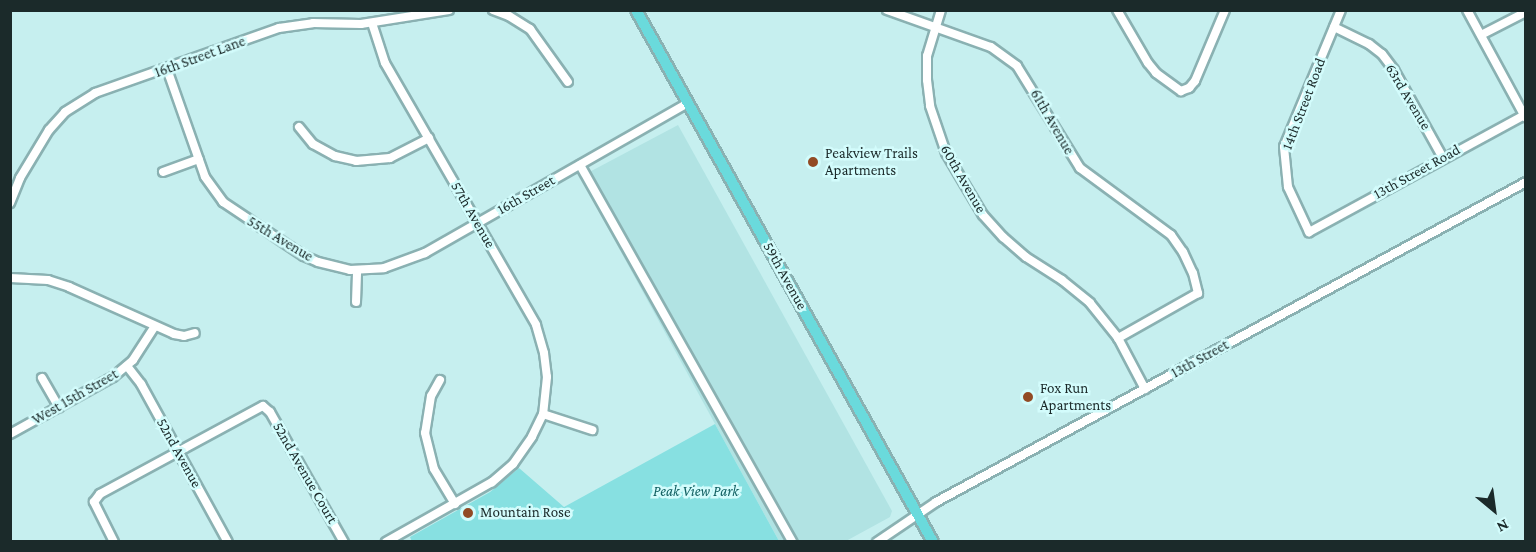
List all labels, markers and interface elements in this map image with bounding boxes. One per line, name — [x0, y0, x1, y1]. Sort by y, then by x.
street label: 16th Street Lane — [152, 32, 248, 82]
street label: 14th Street Road — [1278, 56, 1330, 152]
street label: 63rd Avenue — [1381, 61, 1435, 133]
street label: 61th Avenue — [1026, 86, 1078, 158]
street label: 13th Street Road — [1371, 141, 1463, 203]
street label: 60th Avenue — [936, 142, 990, 216]
place label: Peakview Trails Apartments — [825, 144, 918, 179]
marker: Peakview Trails Apartments — [806, 155, 820, 169]
street label: 16th Street — [494, 171, 558, 219]
street label: 57th Avenue — [447, 179, 499, 251]
street label: 55th Avenue — [244, 212, 316, 266]
street label: 59th Avenue — [759, 239, 811, 313]
street label: 13th Street — [1168, 336, 1232, 382]
street label: West 15th Street — [29, 365, 121, 429]
place label: Fox Run Apartments — [1040, 379, 1111, 414]
marker: Fox Run Apartments — [1021, 390, 1035, 404]
street label: 52nd Avenue — [153, 415, 205, 491]
street label: 52nd Avenue Court — [269, 419, 341, 527]
north arrow — [1464, 480, 1524, 540]
park label: Peak View Park — [653, 483, 739, 501]
place label: Mountain Rose — [480, 504, 571, 522]
marker: Mountain Rose — [461, 506, 475, 520]
text: N — [1494, 516, 1512, 536]

